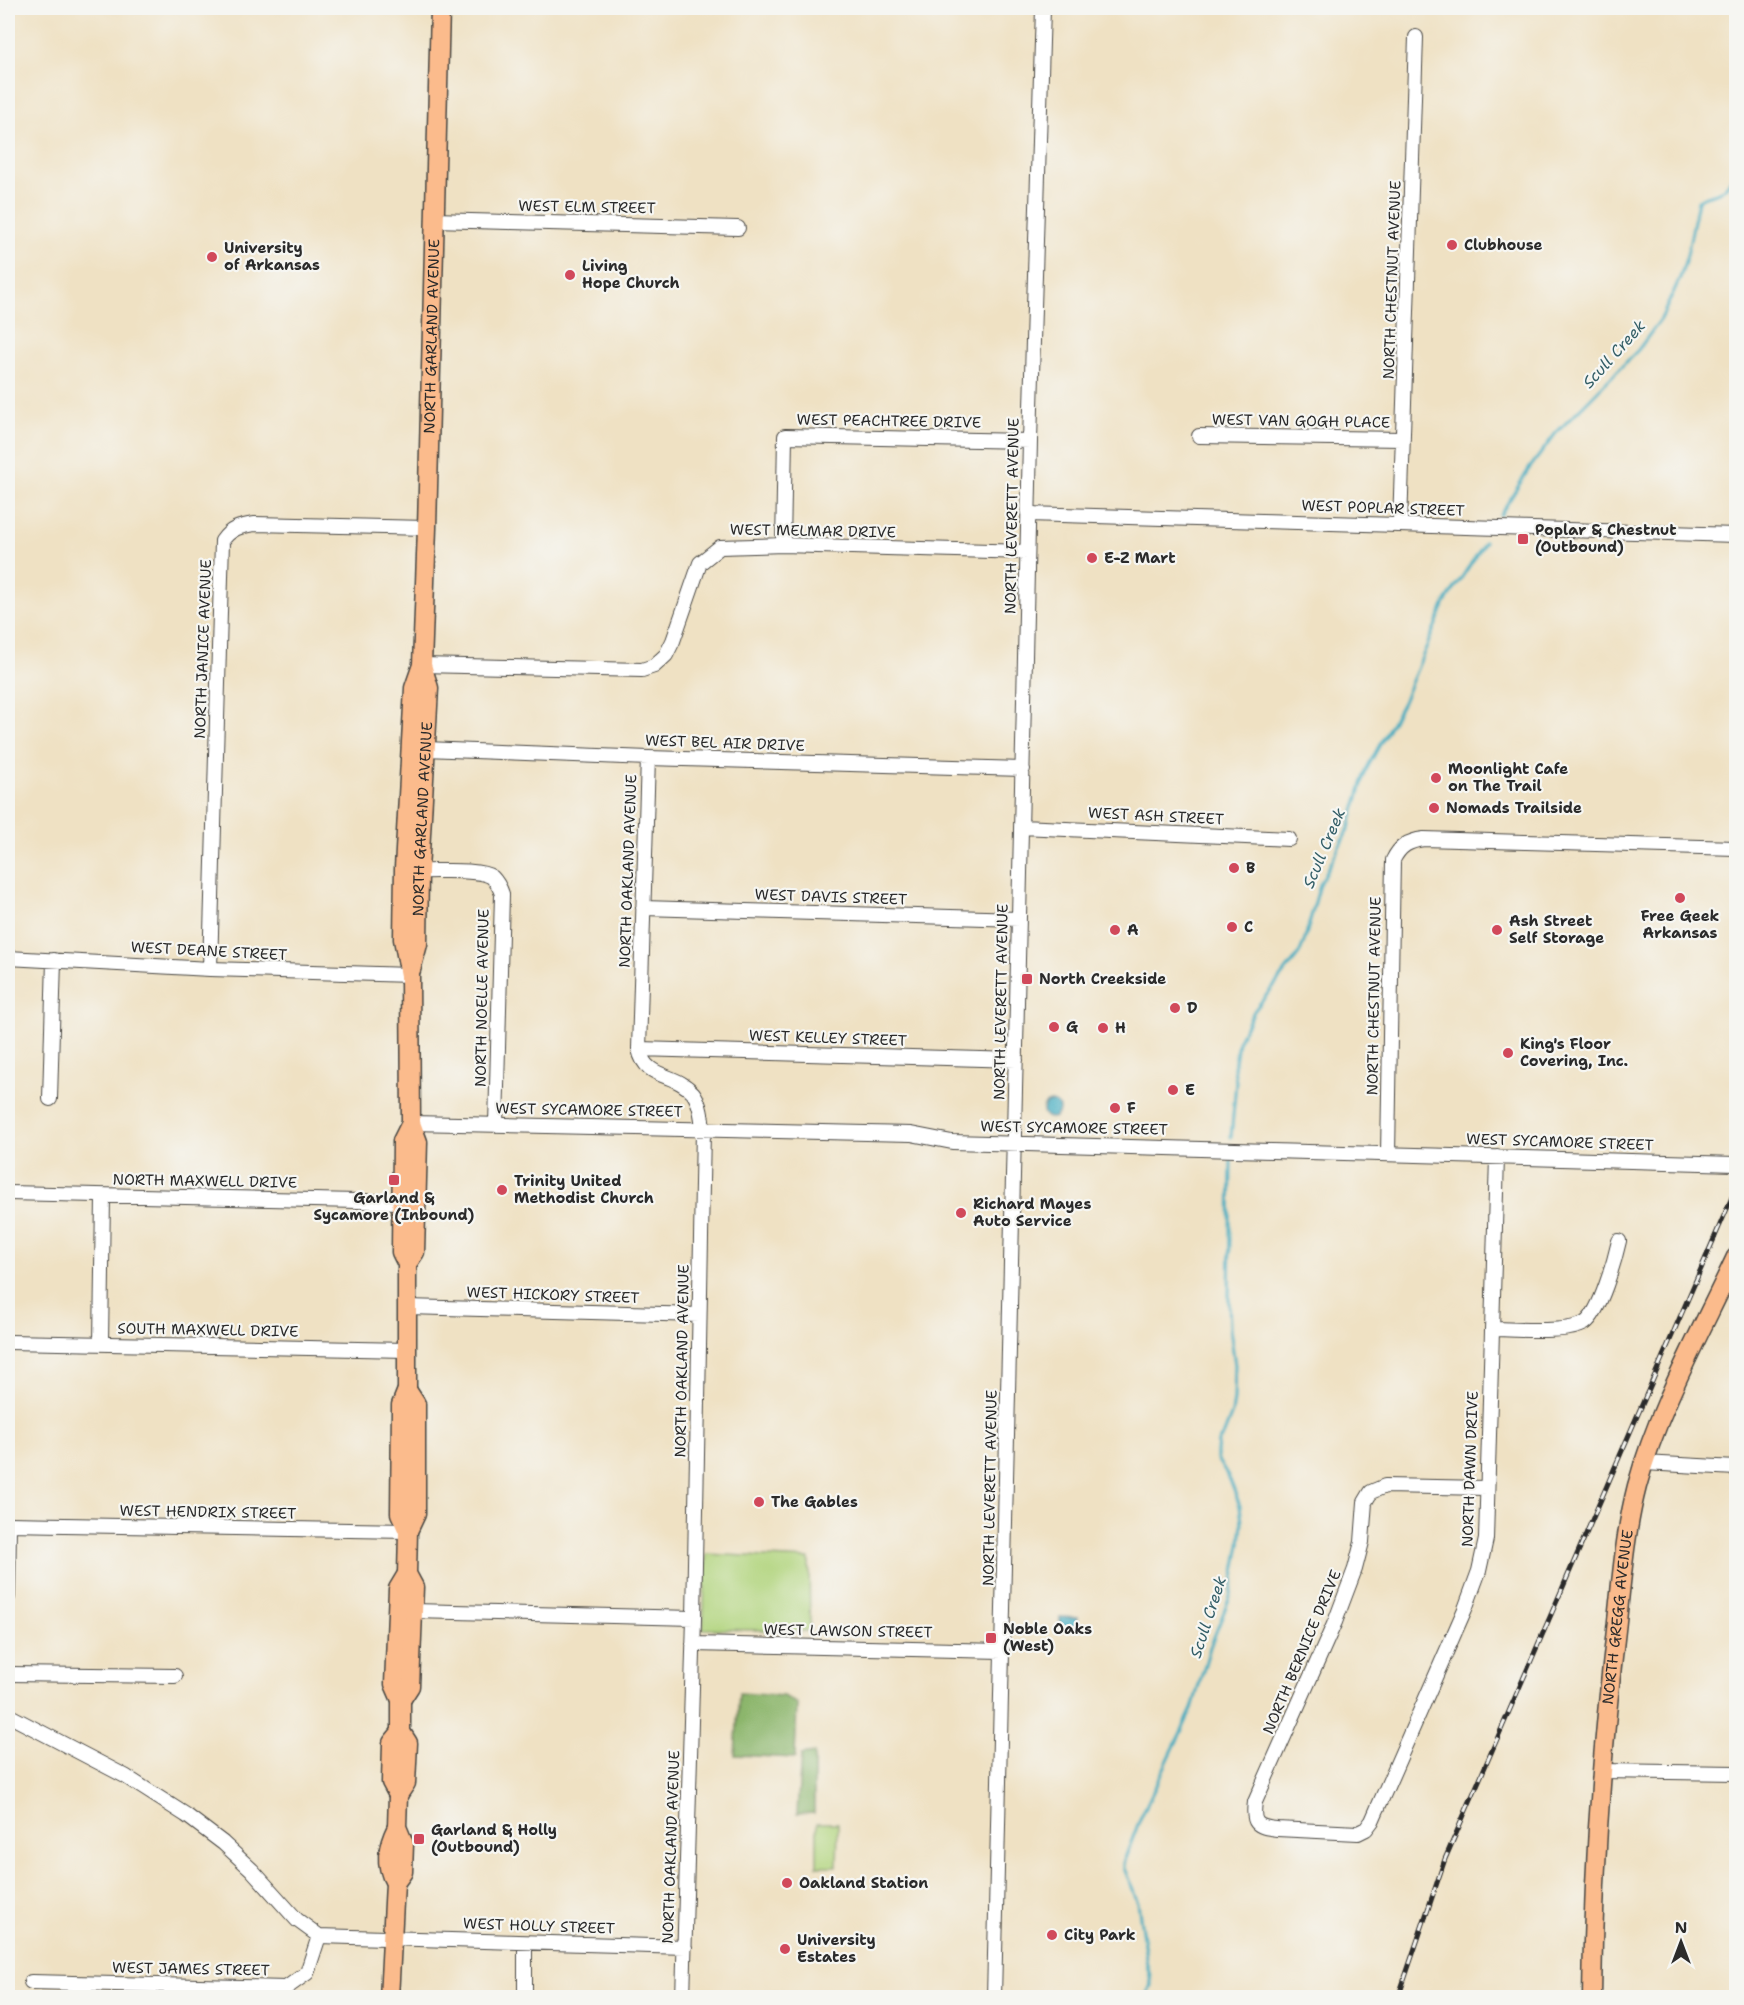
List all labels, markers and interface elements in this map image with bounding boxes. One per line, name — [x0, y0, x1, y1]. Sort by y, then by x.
street label: NORTH CHESTNUT AVENUE — [1379, 180, 1405, 380]
street label: WEST ELM STREET — [518, 196, 656, 218]
place label: Clubhouse — [1464, 235, 1543, 255]
place label: University of Arkansas — [224, 238, 320, 275]
street label: NORTH GARLAND AVENUE — [419, 238, 444, 434]
marker: Clubhouse — [1445, 238, 1459, 252]
marker: University of Arkansas — [205, 250, 219, 264]
place label: Living Hope Church — [582, 256, 680, 293]
marker: Living Hope Church — [563, 268, 577, 282]
water label: Scull Creek — [1578, 315, 1650, 393]
street label: WEST PEACHTREE DRIVE — [796, 409, 982, 433]
street label: WEST VAN GOGH PLACE — [1212, 409, 1390, 433]
street label: NORTH LEVERETT AVENUE — [1000, 418, 1024, 614]
street label: WEST POPLAR STREET — [1301, 495, 1465, 521]
street label: WEST MELMAR DRIVE — [730, 520, 896, 542]
place label: Poplar & Chestnut (Outbound) — [1535, 520, 1676, 557]
marker: Poplar & Chestnut (Outbound) — [1516, 532, 1530, 546]
place label: E-Z Mart — [1104, 548, 1176, 568]
marker: E-Z Mart — [1085, 551, 1099, 565]
street label: NORTH JANICE AVENUE — [190, 559, 216, 739]
street label: NORTH GARLAND AVENUE — [408, 721, 437, 917]
street label: WEST BEL AIR DRIVE — [645, 730, 805, 756]
place label: Moonlight Cafe on The Trail — [1448, 759, 1568, 796]
marker: Moonlight Cafe on The Trail — [1429, 771, 1443, 785]
street label: NORTH OAKLAND AVENUE — [615, 774, 641, 968]
place label: Nomads Trailside — [1446, 798, 1582, 818]
marker: Nomads Trailside — [1427, 801, 1441, 815]
street label: WEST ASH STREET — [1088, 802, 1224, 830]
water label: Scull Creek — [1298, 805, 1350, 891]
place label: B — [1246, 858, 1255, 878]
marker: B — [1227, 861, 1241, 875]
street label: WEST DAVIS STREET — [754, 884, 908, 910]
marker: Free Geek Arkansas — [1673, 891, 1687, 905]
street label: NORTH CHESTNUT AVENUE — [1362, 896, 1386, 1096]
street label: NORTH LEVERETT AVENUE — [989, 904, 1013, 1100]
place label: Free Geek Arkansas — [1641, 906, 1720, 943]
street label: NORTH NOELLE AVENUE — [470, 909, 494, 1087]
place label: Ash Street Self Storage — [1509, 911, 1604, 948]
place label: C — [1244, 917, 1253, 937]
place label: A — [1127, 920, 1139, 940]
marker: C — [1225, 920, 1239, 934]
marker: A — [1108, 923, 1122, 937]
marker: Ash Street Self Storage — [1490, 923, 1504, 937]
street label: WEST DEANE STREET — [130, 937, 288, 965]
place label: North Creekside — [1039, 969, 1166, 989]
marker: North Creekside — [1020, 972, 1034, 986]
place label: D — [1187, 998, 1198, 1018]
marker: D — [1168, 1001, 1182, 1015]
place label: G — [1066, 1017, 1078, 1037]
place label: H — [1115, 1018, 1126, 1038]
marker: G — [1047, 1020, 1061, 1034]
marker: H — [1096, 1021, 1110, 1035]
street label: WEST KELLEY STREET — [749, 1025, 907, 1051]
place label: King's Floor Covering, Inc. — [1520, 1034, 1628, 1071]
marker: King's Floor Covering, Inc. — [1501, 1046, 1515, 1060]
place label: E — [1185, 1080, 1195, 1100]
marker: E — [1166, 1083, 1180, 1097]
street label: WEST SYCAMORE STREET — [495, 1098, 683, 1122]
place label: F — [1127, 1098, 1136, 1118]
marker: F — [1108, 1101, 1122, 1115]
street label: WEST SYCAMORE STREET — [980, 1116, 1168, 1140]
street label: WEST SYCAMORE STREET — [1466, 1129, 1654, 1155]
street label: NORTH MAXWELL DRIVE — [113, 1169, 297, 1193]
place label: Trinity United Methodist Church — [514, 1171, 654, 1208]
marker: Garland & Sycamore (Inbound) — [387, 1173, 401, 1187]
marker: Trinity United Methodist Church — [495, 1183, 509, 1197]
place label: Garland & Sycamore (Inbound) — [314, 1188, 474, 1225]
place label: Richard Mayes Auto Service — [973, 1194, 1091, 1231]
marker: Richard Mayes Auto Service — [954, 1206, 968, 1220]
street label: NORTH OAKLAND AVENUE — [670, 1264, 694, 1458]
street label: WEST HICKORY STREET — [466, 1282, 640, 1308]
street label: SOUTH MAXWELL DRIVE — [117, 1318, 299, 1342]
street label: NORTH LEVERETT AVENUE — [978, 1390, 1002, 1586]
street label: NORTH DAWN DRIVE — [1457, 1391, 1483, 1547]
place label: The Gables — [771, 1492, 858, 1512]
marker: The Gables — [752, 1495, 766, 1509]
street label: WEST HENDRIX STREET — [119, 1500, 297, 1524]
street label: NORTH GREGG AVENUE — [1598, 1528, 1638, 1705]
street label: NORTH BERNICE DRIVE — [1258, 1567, 1346, 1737]
water label: Scull Creek — [1185, 1573, 1231, 1661]
place label: Noble Oaks (West) — [1003, 1619, 1092, 1656]
street label: WEST LAWSON STREET — [763, 1620, 933, 1642]
marker: Noble Oaks (West) — [984, 1631, 998, 1645]
street label: NORTH OAKLAND AVENUE — [658, 1750, 684, 1944]
place label: Garland & Holly (Outbound) — [431, 1820, 557, 1857]
marker: Garland & Holly (Outbound) — [412, 1832, 426, 1846]
place label: Oakland Station — [799, 1873, 928, 1893]
marker: Oakland Station — [780, 1876, 794, 1890]
north arrow — [1651, 1912, 1711, 1972]
street label: WEST HOLLY STREET — [463, 1913, 615, 1939]
text: N — [1675, 1917, 1687, 1938]
place label: City Park — [1064, 1925, 1136, 1945]
marker: City Park — [1045, 1928, 1059, 1942]
place label: University Estates — [797, 1930, 876, 1967]
marker: University Estates — [778, 1942, 792, 1956]
street label: WEST JAMES STREET — [112, 1958, 270, 1980]

